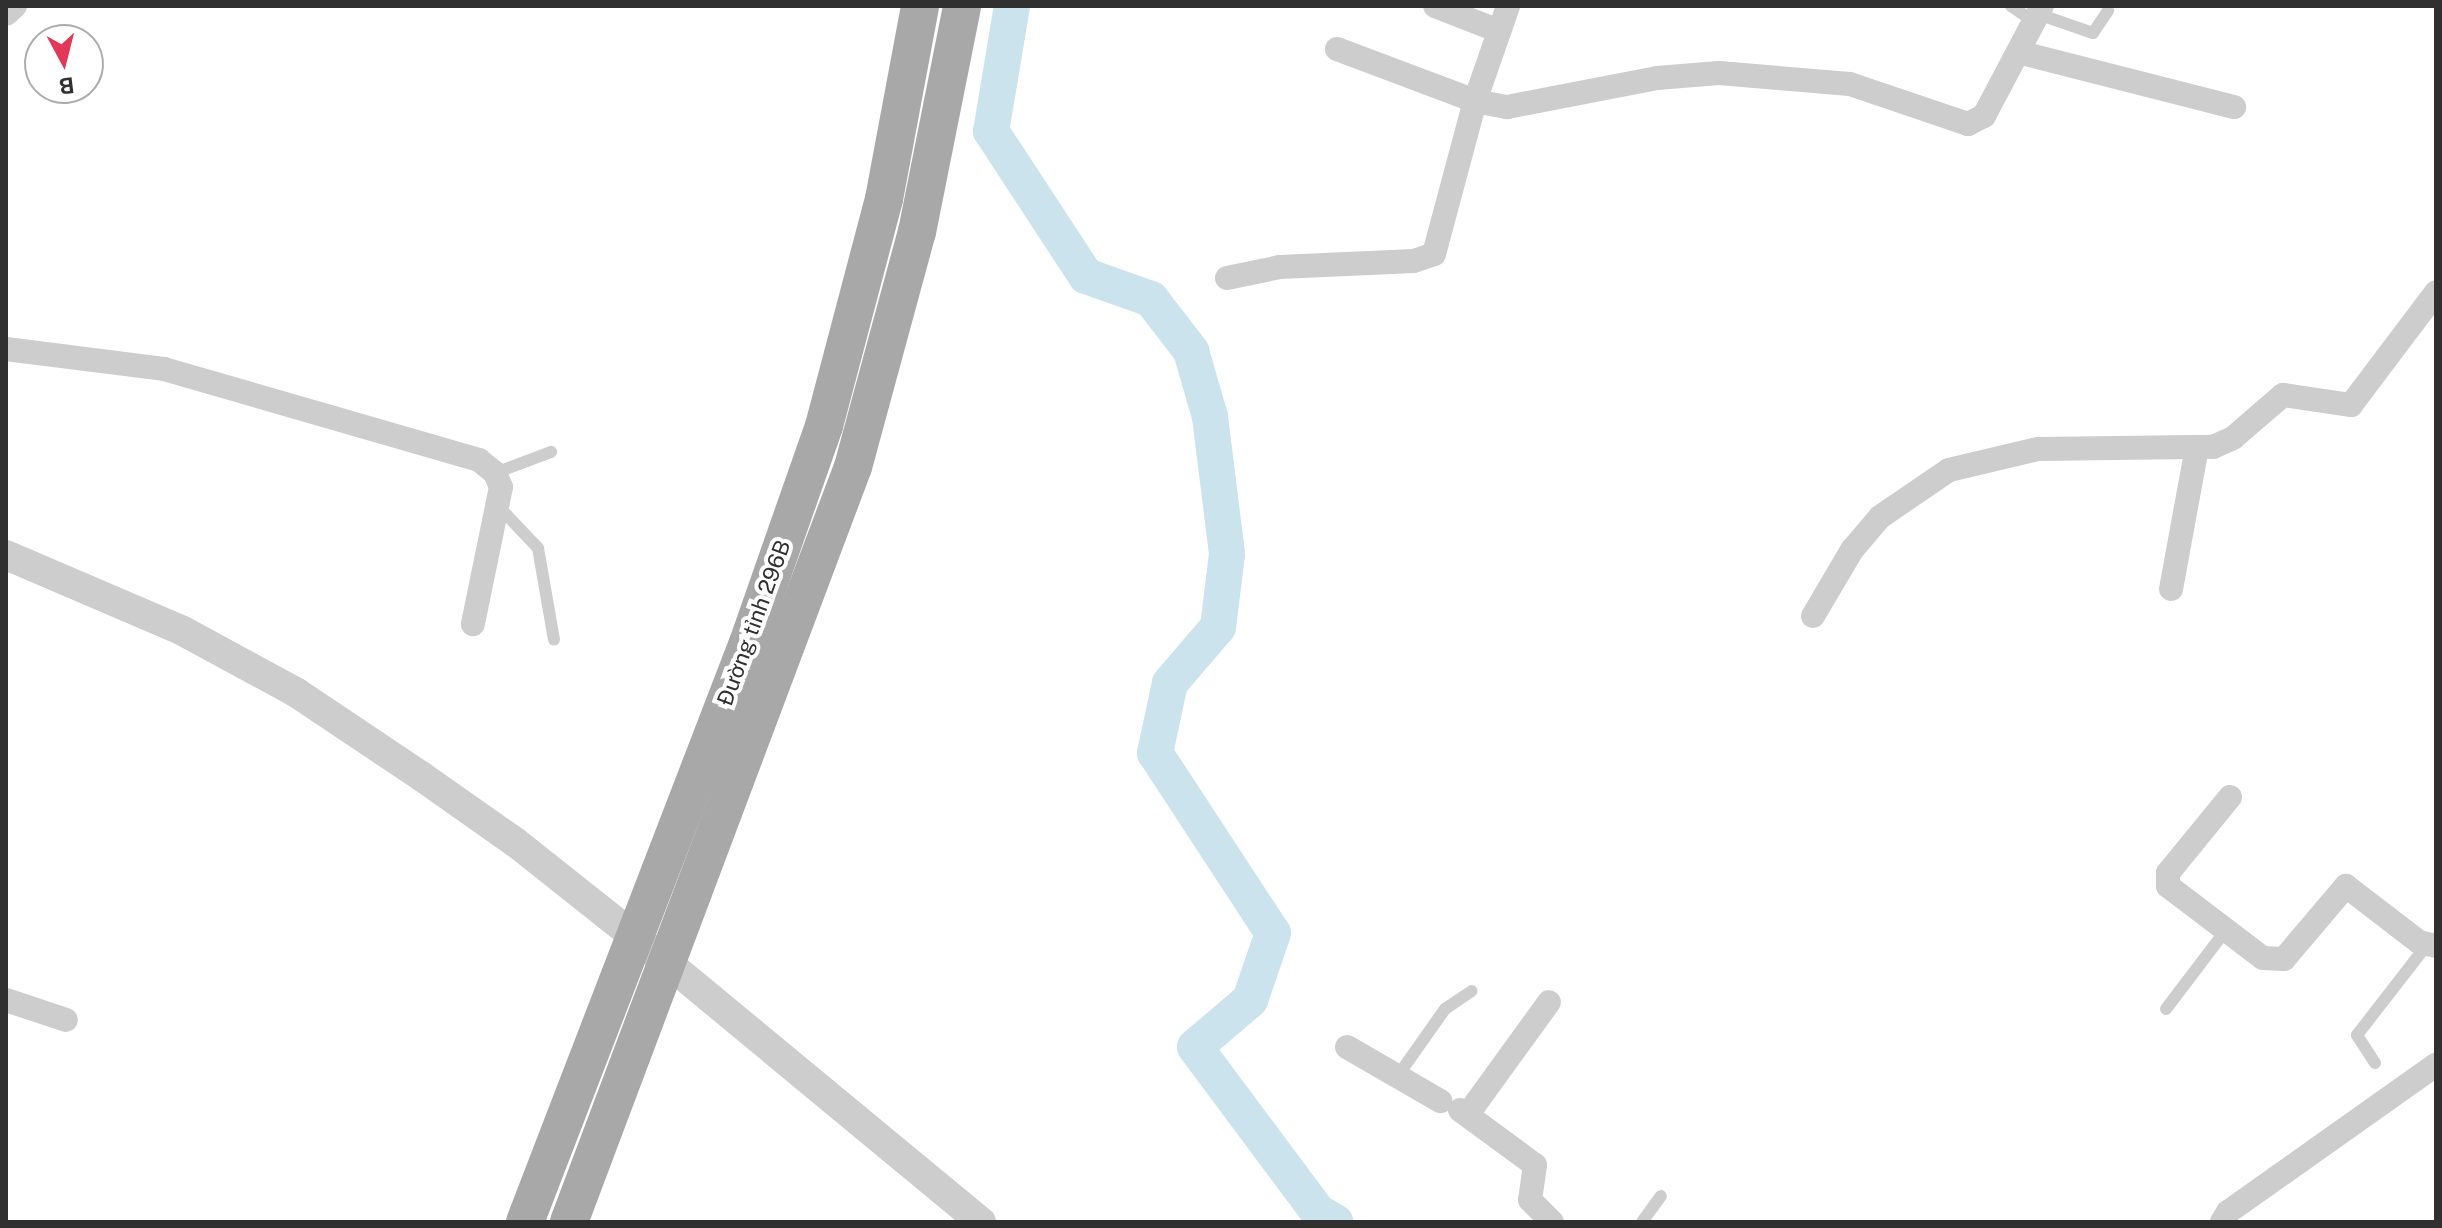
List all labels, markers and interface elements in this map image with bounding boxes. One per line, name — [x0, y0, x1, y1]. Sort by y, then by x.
north arrow — [24, 24, 104, 104]
text: B — [58, 72, 76, 100]
street label: Đường tỉnh 296B — [712, 537, 796, 709]

